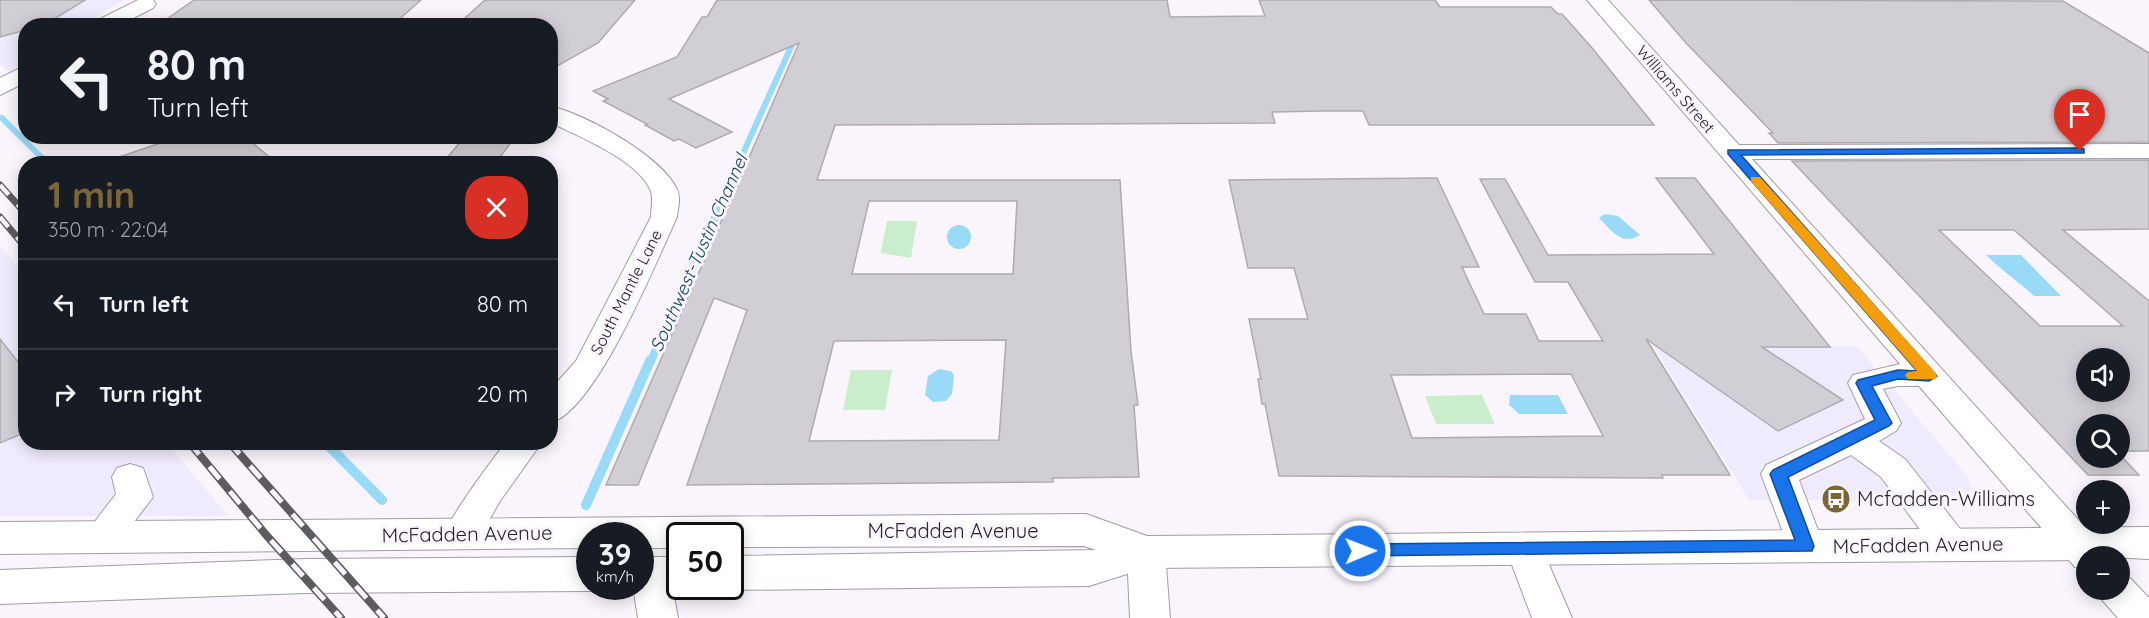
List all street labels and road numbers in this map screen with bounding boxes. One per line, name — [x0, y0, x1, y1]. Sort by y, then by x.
street label: Williams Street — [1633, 41, 1719, 137]
street label: South Mantle Lane — [586, 226, 666, 358]
street label: McFadden Avenue — [868, 518, 1038, 543]
street label: McFadden Avenue — [381, 520, 553, 547]
street label: McFadden Avenue — [1832, 531, 2004, 558]

